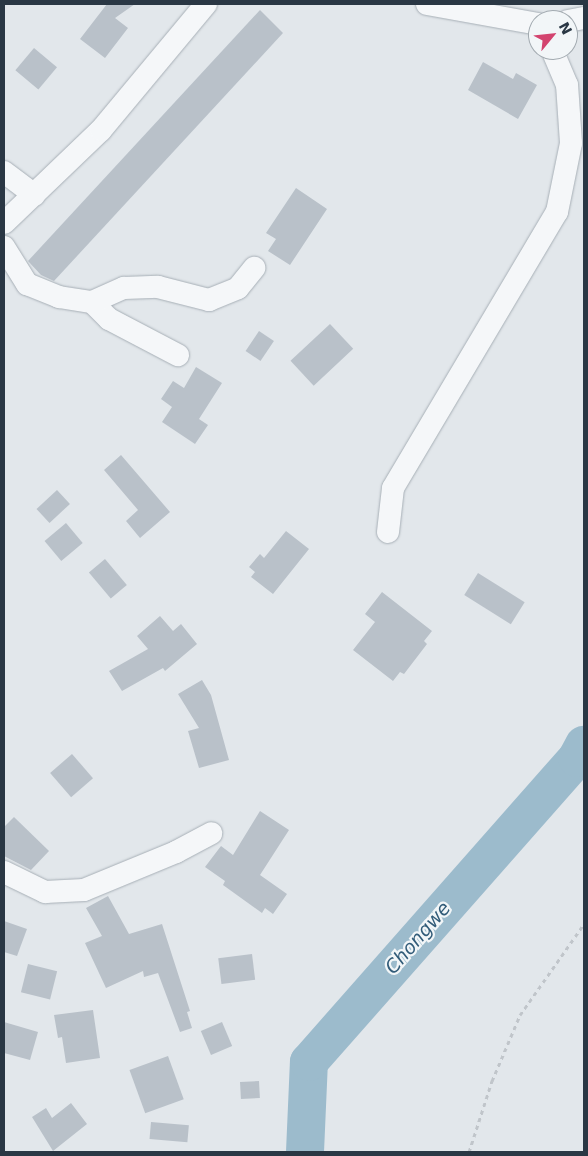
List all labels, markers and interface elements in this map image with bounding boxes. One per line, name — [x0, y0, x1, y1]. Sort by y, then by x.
north arrow — [528, 10, 578, 60]
text: N — [556, 19, 575, 37]
water label: Chongwe — [380, 897, 456, 979]

